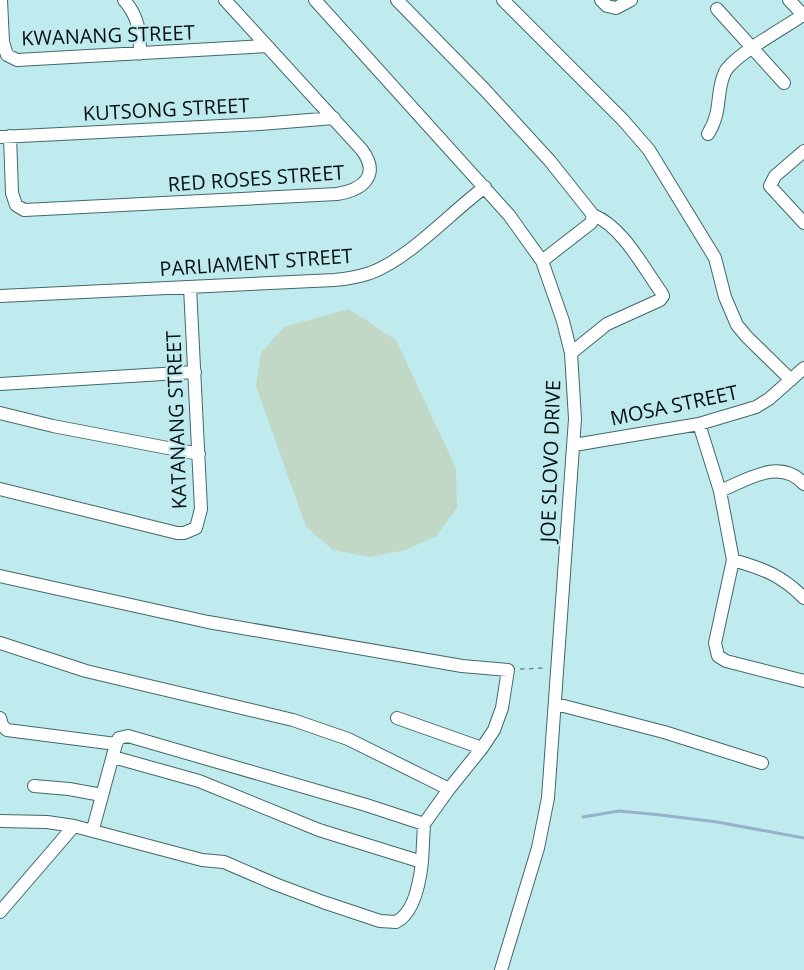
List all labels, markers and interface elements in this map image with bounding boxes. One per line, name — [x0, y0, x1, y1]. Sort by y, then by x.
street label: KWANANG STREET — [21, 18, 195, 52]
street label: KUTSONG STREET — [82, 91, 250, 127]
street label: RED ROSES STREET — [167, 158, 345, 198]
street label: PARLIAMENT STREET — [158, 242, 354, 282]
street label: KATANANG STREET — [159, 330, 193, 510]
street label: MOSA STREET — [608, 378, 740, 432]
street label: JOE SLOVO DRIVE — [534, 379, 566, 545]

